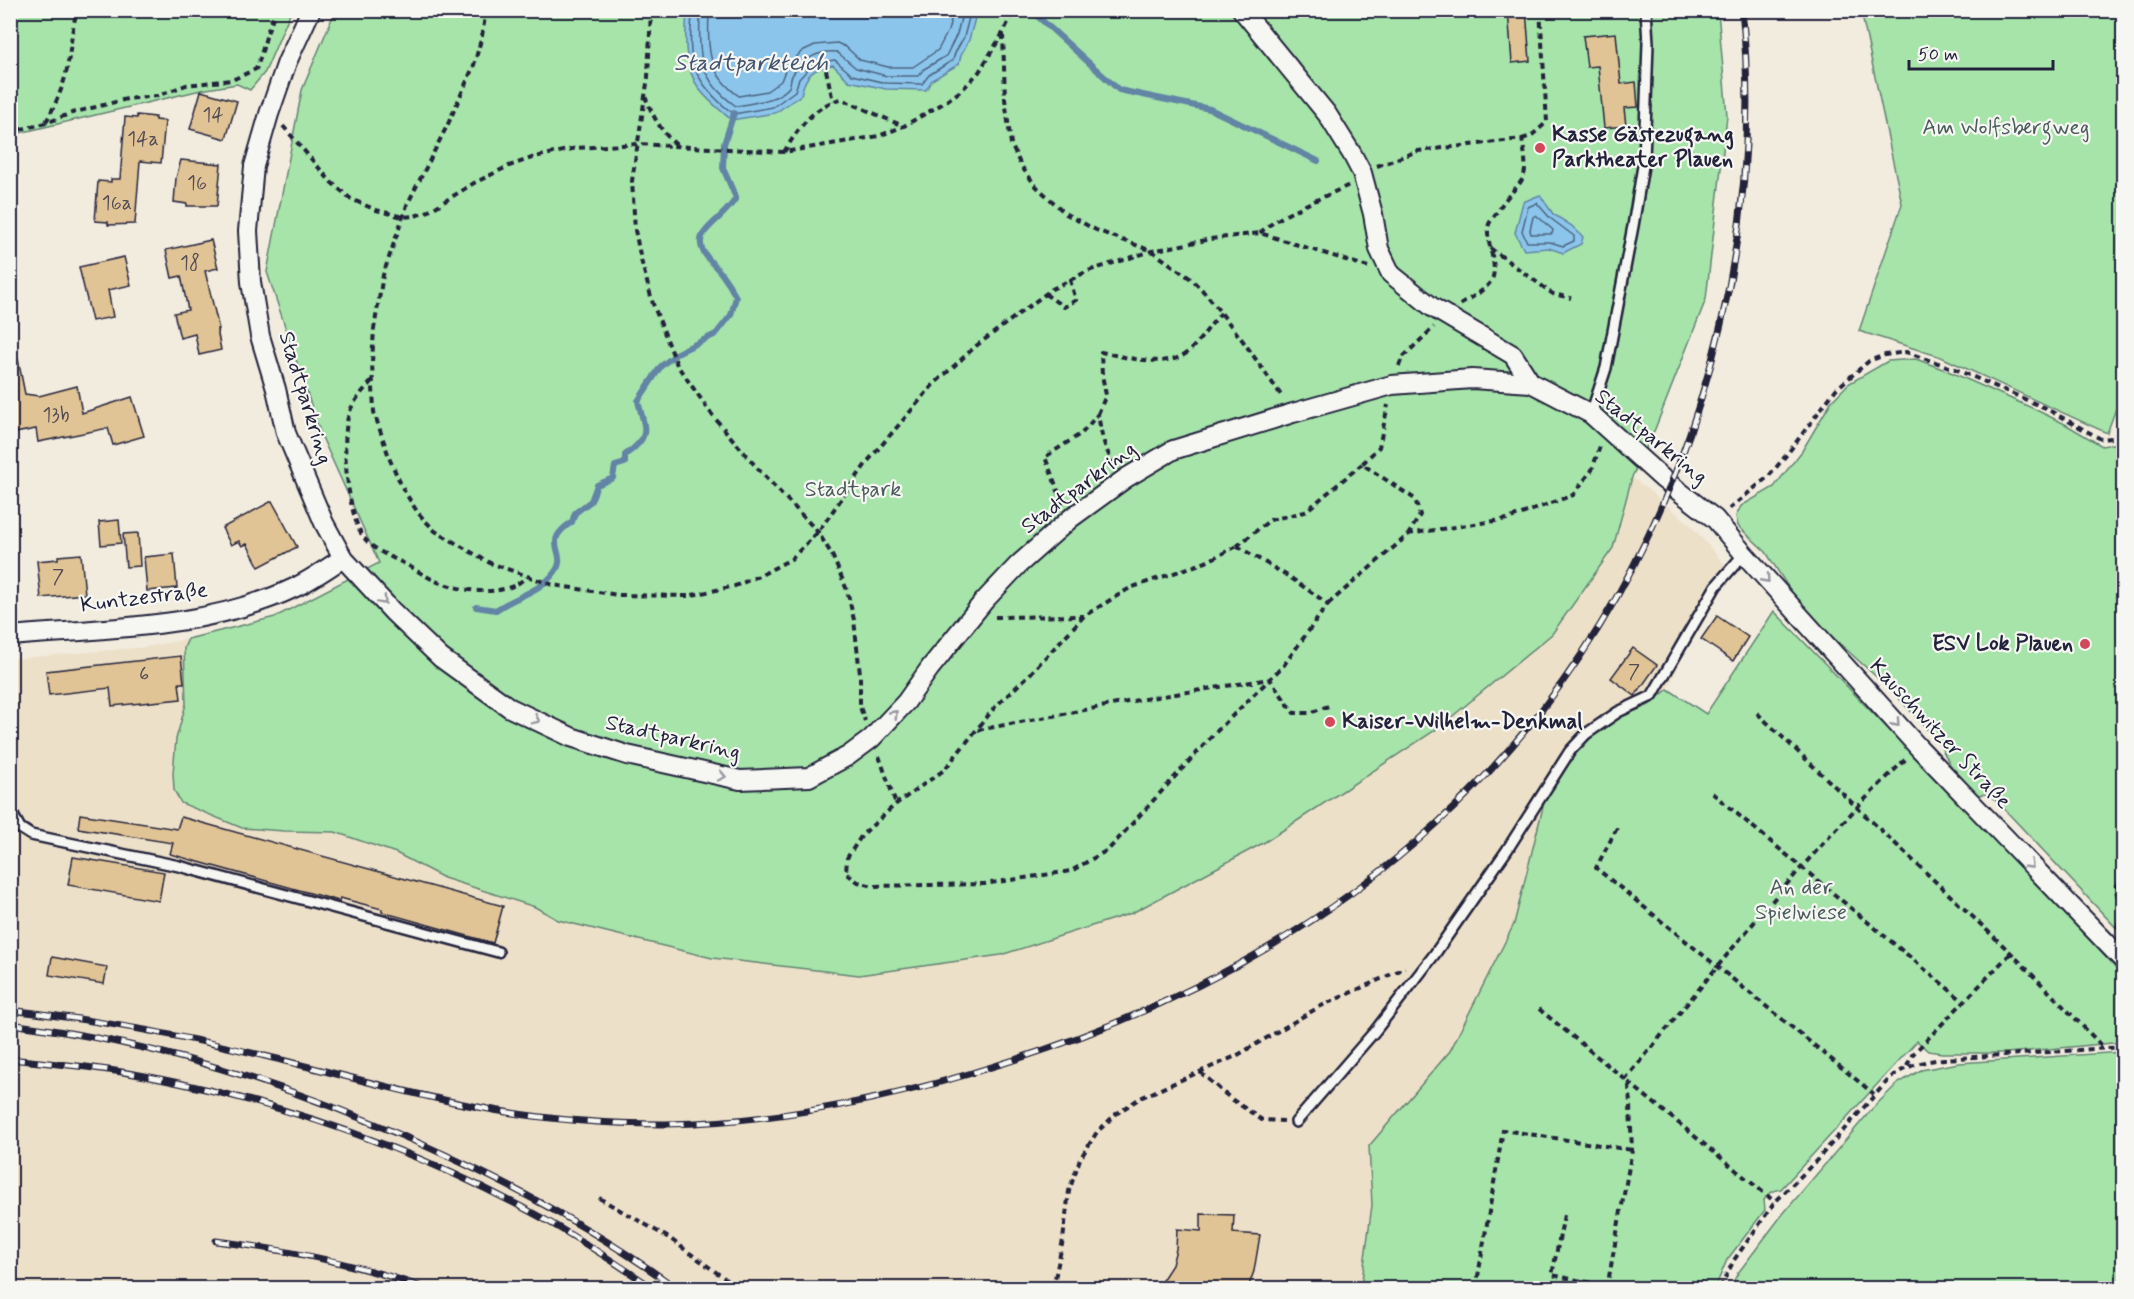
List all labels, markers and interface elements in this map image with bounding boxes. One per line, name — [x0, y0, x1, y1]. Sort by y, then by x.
scale bar — [1909, 33, 2053, 71]
text: 50 m — [1918, 43, 1958, 67]
water label: Stadtparkteich — [674, 48, 828, 79]
house number: 14 — [202, 102, 224, 129]
park label: Am Wolfsbergweg — [1922, 114, 2090, 145]
place label: Kasse Gästezugang Parktheater Plauen — [1552, 121, 1734, 174]
house number: 14a — [127, 126, 159, 153]
marker: Kasse Gästezugang Parktheater Plauen — [1533, 141, 1547, 155]
house number: 16 — [187, 170, 207, 197]
house number: 16a — [102, 190, 132, 217]
house number: 18 — [180, 250, 200, 277]
street label: Stadtparkring — [271, 328, 338, 468]
street label: Stadtparkring — [1588, 383, 1713, 492]
house number: 13b — [42, 402, 70, 429]
street label: Stadtparkring — [1016, 435, 1143, 541]
park label: Stadtpark — [805, 476, 901, 504]
house number: 7 — [52, 564, 64, 591]
one-way arrow — [1758, 571, 1769, 582]
street label: Kuntzestraße — [79, 576, 209, 620]
one-way arrow — [376, 594, 387, 605]
place label: ESV Lok Plauen — [1932, 630, 2073, 658]
marker: ESV Lok Plauen — [2078, 637, 2092, 651]
street label: Kauschwitzer Straße — [1863, 653, 2017, 815]
house number: 7 — [1628, 659, 1640, 686]
house number: 6 — [139, 661, 149, 688]
place label: Kaiser-Wilhelm-Denkmal — [1342, 708, 1583, 736]
street label: Stadtparkring — [603, 709, 743, 768]
one-way arrow — [887, 711, 898, 722]
one-way arrow — [529, 713, 540, 725]
marker: Kaiser-Wilhelm-Denkmal — [1323, 715, 1337, 729]
one-way arrow — [1889, 716, 1900, 727]
one-way arrow — [716, 768, 726, 781]
one-way arrow — [2023, 857, 2034, 868]
park label: An der Spielwiese — [1755, 874, 1847, 927]

